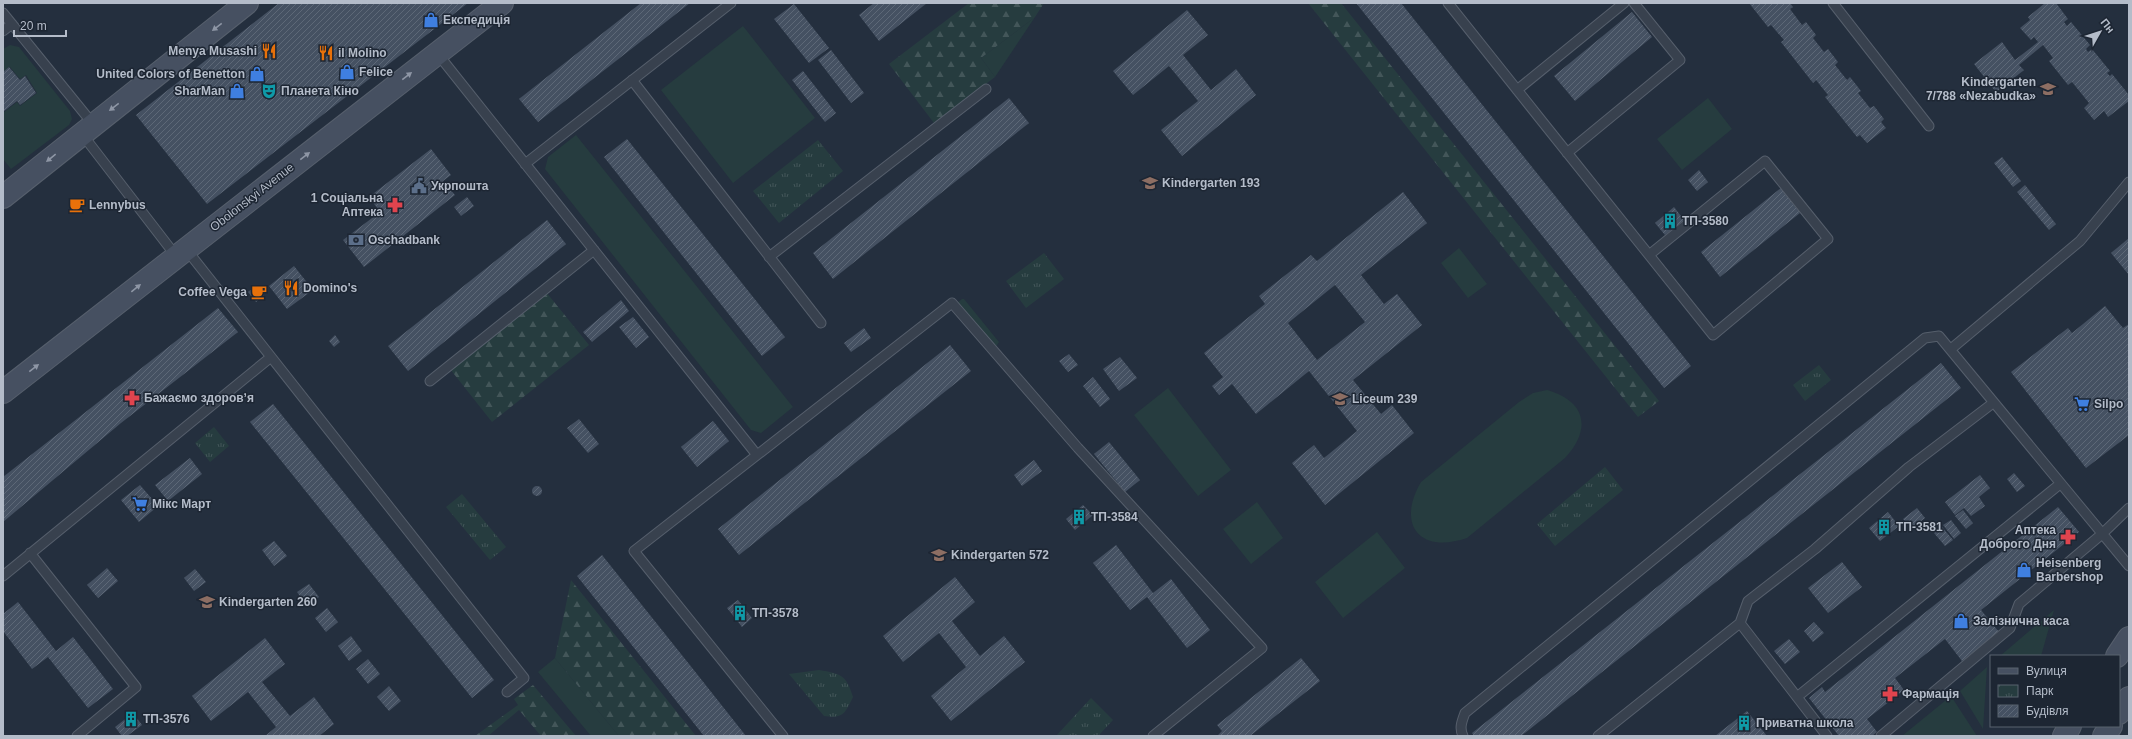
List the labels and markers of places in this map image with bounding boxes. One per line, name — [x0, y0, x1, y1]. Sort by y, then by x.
shop icon: Експедиція — [422, 11, 440, 29]
place label: Експедиція — [443, 13, 510, 27]
restaurant icon: Menya Musashi — [260, 42, 278, 60]
place label: Menya Musashi — [168, 44, 257, 58]
restaurant icon: il Molino — [317, 44, 335, 62]
place label: il Molino — [338, 46, 387, 60]
shop icon: Felice — [338, 63, 356, 81]
shop icon: United Colors of Benetton — [248, 65, 266, 83]
place label: Felice — [359, 65, 393, 79]
place label: United Colors of Benetton — [96, 67, 245, 81]
place label: Kindergarten 7/788 «Nezabudka» — [1926, 75, 2036, 103]
school or university icon: Kindergarten 7/788 «Nezabudka» — [2039, 80, 2057, 98]
shop icon: SharMan — [228, 82, 246, 100]
theatre icon: Планета Кіно — [260, 82, 278, 100]
place label: SharMan — [174, 84, 225, 98]
place label: Планета Кіно — [281, 84, 359, 98]
school or university icon: Kindergarten 193 — [1141, 174, 1159, 192]
place label: Kindergarten 193 — [1162, 176, 1260, 190]
public building icon: Укрпошта — [410, 177, 428, 195]
place label: Укрпошта — [431, 179, 489, 193]
place label: 1 Соціальна Аптека — [311, 191, 383, 219]
cafe icon: Lennybus — [68, 196, 86, 214]
pharmacy icon: 1 Соціальна Аптека — [386, 196, 404, 214]
place label: Lennybus — [89, 198, 146, 212]
building icon: ТП-3580 — [1661, 212, 1679, 230]
place label: ТП-3580 — [1682, 214, 1729, 228]
bank icon: Oschadbank — [347, 231, 365, 249]
place label: Oschadbank — [368, 233, 440, 247]
restaurant icon: Domino's — [282, 279, 300, 297]
place label: Domino's — [303, 281, 358, 295]
cafe icon: Coffee Vega — [250, 283, 268, 301]
place label: Coffee Vega — [178, 285, 247, 299]
pharmacy icon: Бажаємо здоровʼя — [123, 389, 141, 407]
school or university icon: Liceum 239 — [1331, 390, 1349, 408]
place label: Бажаємо здоровʼя — [144, 391, 254, 405]
place label: Liceum 239 — [1352, 392, 1418, 406]
supermarket icon: Silpo — [2073, 395, 2091, 413]
place label: Silpo — [2094, 397, 2123, 411]
supermarket icon: Мікс Март — [131, 495, 149, 513]
place label: Мікс Март — [152, 497, 211, 511]
building icon: ТП-3584 — [1070, 508, 1088, 526]
place label: ТП-3584 — [1091, 510, 1138, 524]
building icon: ТП-3581 — [1875, 518, 1893, 536]
place label: ТП-3581 — [1896, 520, 1943, 534]
place label: Аптека Доброго Дня — [1980, 523, 2056, 551]
pharmacy icon: Аптека Доброго Дня — [2059, 528, 2077, 546]
school or university icon: Kindergarten 572 — [930, 546, 948, 564]
place label: Kindergarten 572 — [951, 548, 1049, 562]
place label: Heisenberg Barbershop — [2036, 556, 2103, 584]
shop icon: Heisenberg Barbershop — [2015, 561, 2033, 579]
school or university icon: Kindergarten 260 — [198, 593, 216, 611]
place label: Kindergarten 260 — [219, 595, 317, 609]
building icon: ТП-3578 — [731, 604, 749, 622]
place label: ТП-3578 — [752, 606, 799, 620]
shop icon: Залізнична каса — [1952, 612, 1970, 630]
place label: Залізнична каса — [1973, 614, 2069, 628]
pharmacy icon: Фармація — [1881, 685, 1899, 703]
place label: Фармація — [1902, 687, 1959, 701]
building icon: ТП-3576 — [122, 710, 140, 728]
place label: ТП-3576 — [143, 712, 190, 726]
building icon: Приватна школа — [1735, 714, 1753, 732]
place label: Приватна школа — [1756, 716, 1854, 730]

